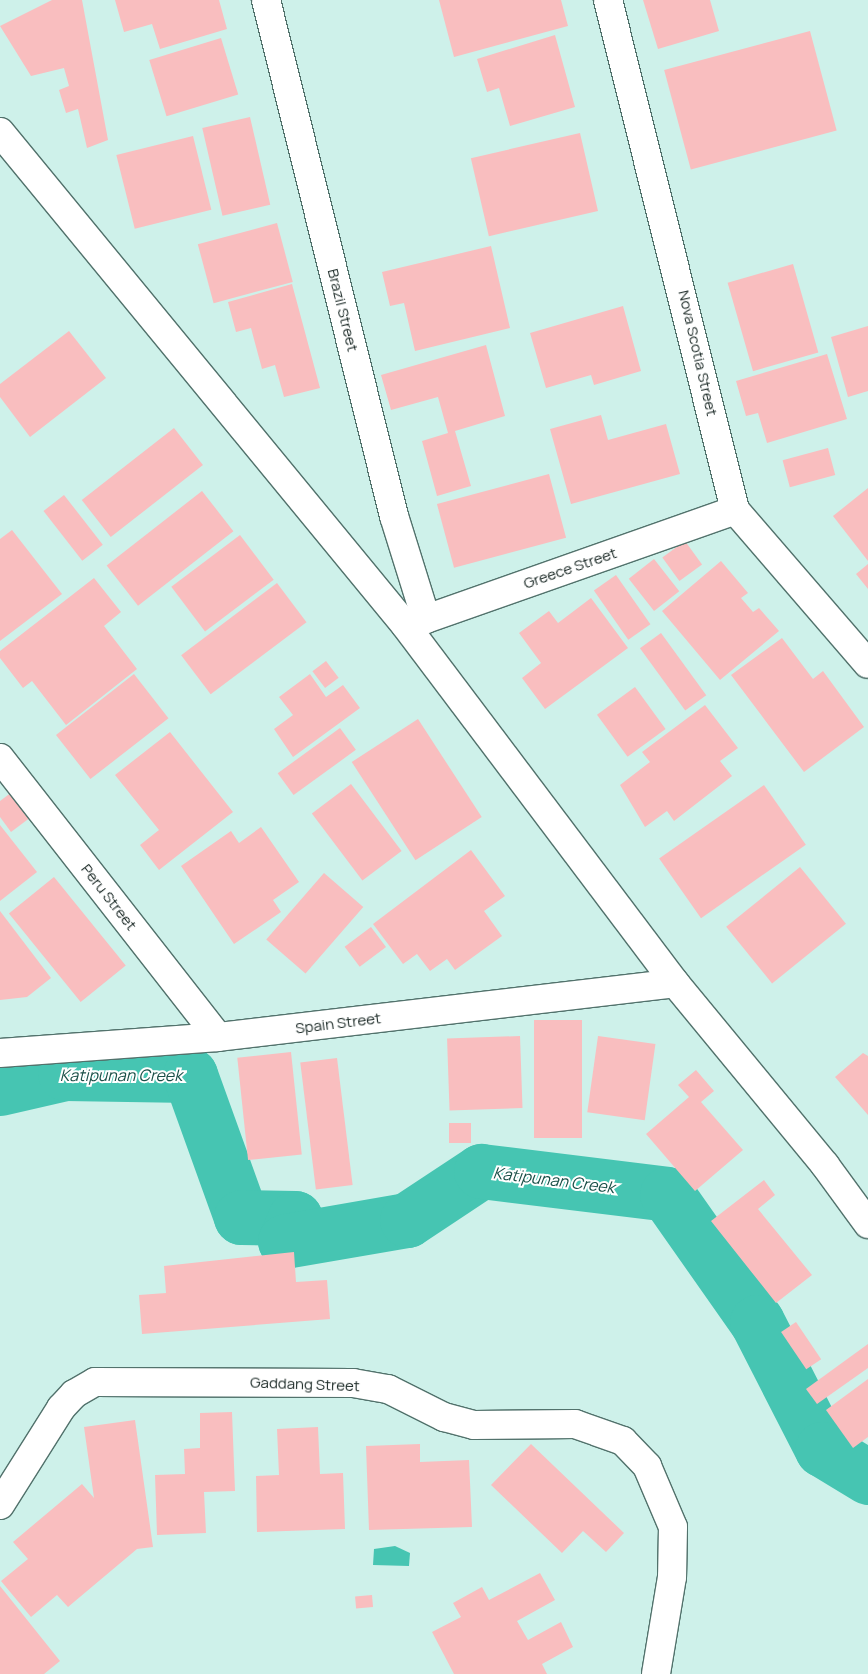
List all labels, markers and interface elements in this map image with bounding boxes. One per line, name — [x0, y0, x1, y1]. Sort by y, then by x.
street label: Brazil Street — [324, 267, 362, 353]
street label: Nova Scotia Street — [675, 288, 721, 418]
street label: Greece Street — [521, 544, 619, 592]
street label: Peru Street — [78, 860, 140, 934]
street label: Spain Street — [294, 1009, 382, 1037]
water label: Katipunan Creek — [60, 1065, 182, 1085]
water label: Katipunan Creek — [492, 1163, 616, 1197]
street label: Gaddang Street — [250, 1373, 360, 1395]

